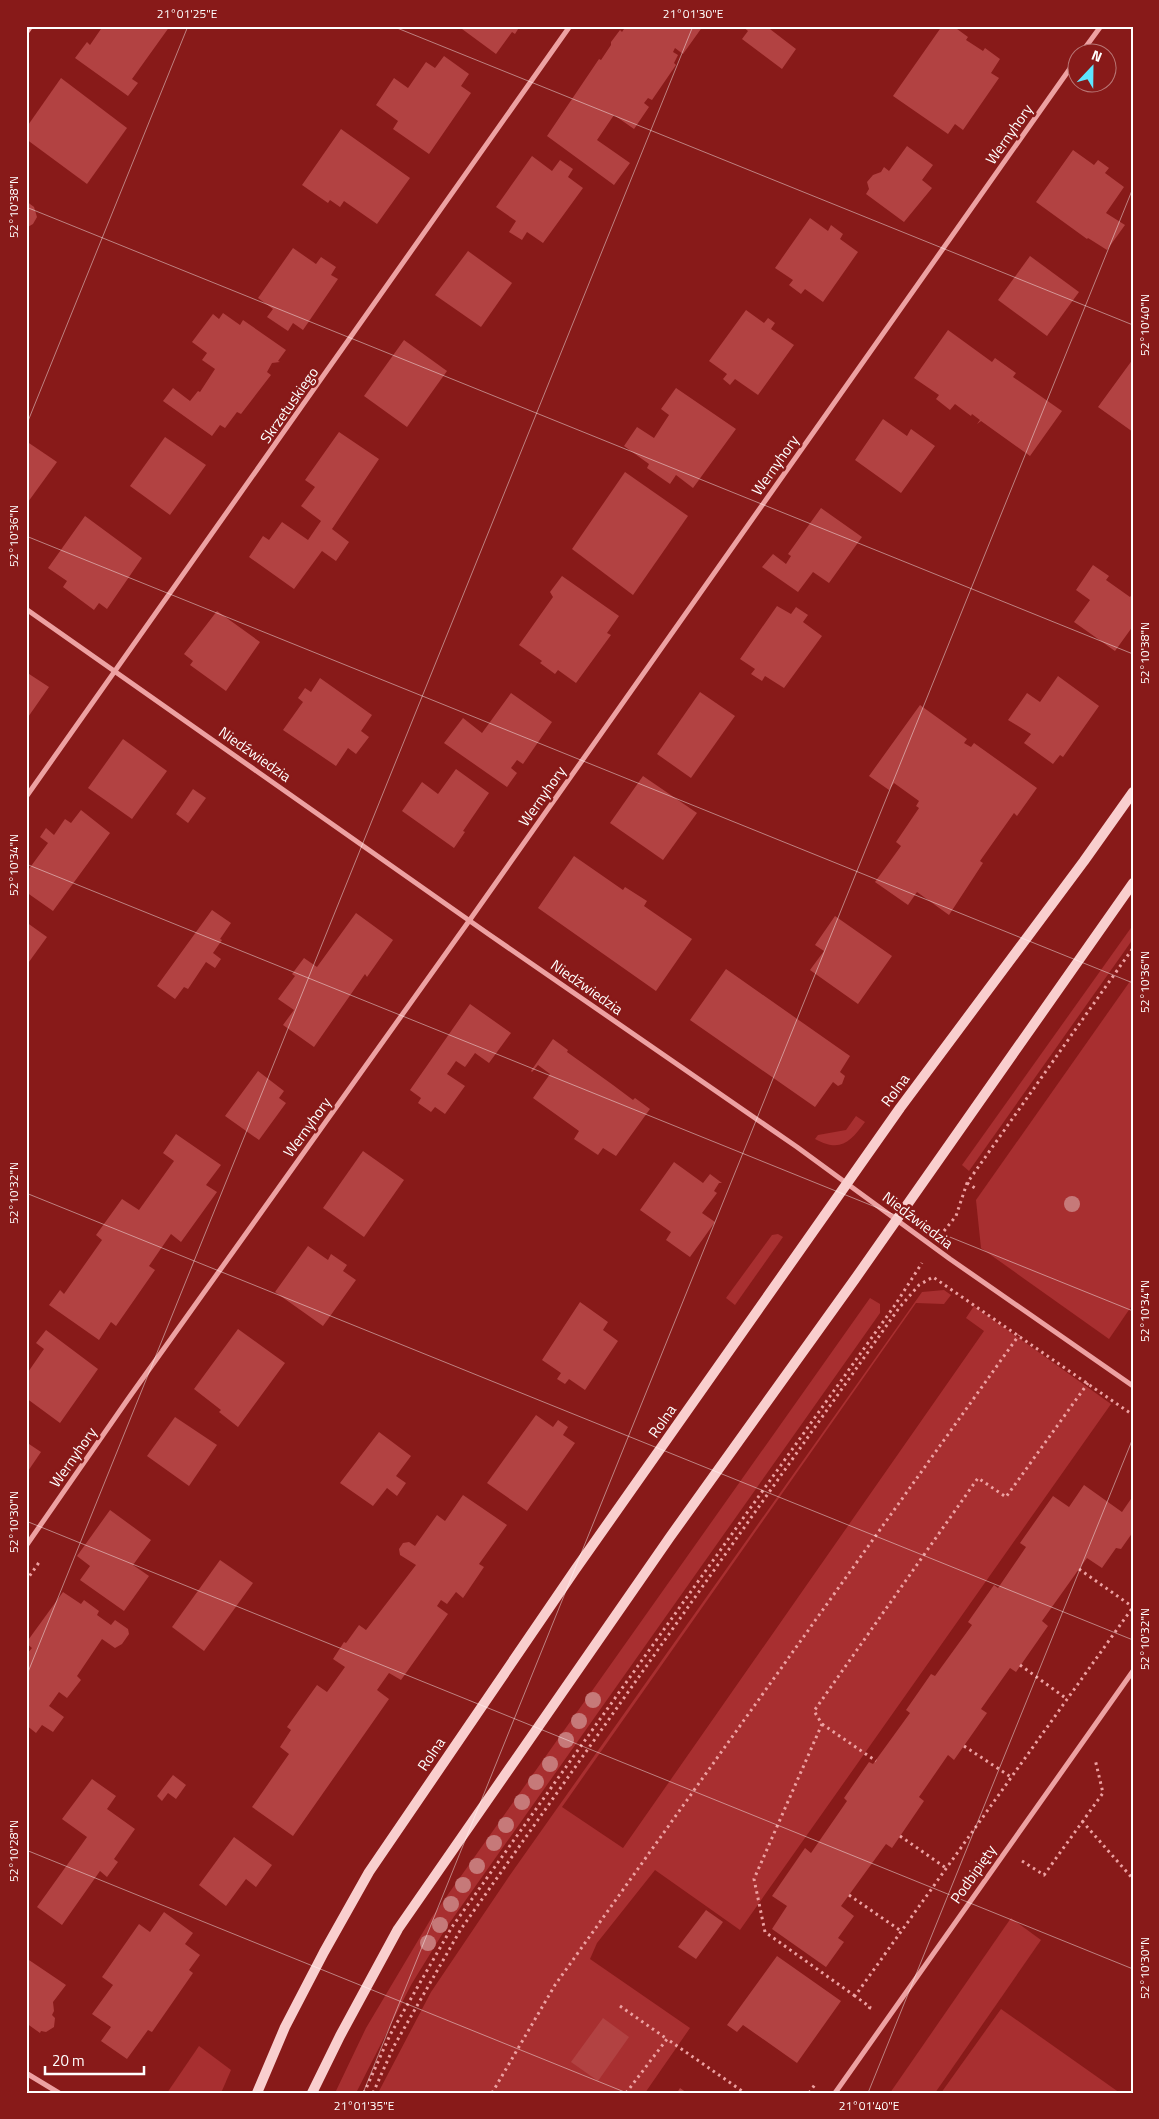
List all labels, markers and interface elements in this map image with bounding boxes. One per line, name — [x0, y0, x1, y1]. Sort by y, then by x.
text: 21°01'25"E — [157, 4, 218, 23]
text: 21°01'30"E — [663, 4, 724, 23]
north arrow — [1066, 42, 1116, 92]
text: N — [1089, 44, 1105, 67]
street label: Wernyhory — [980, 99, 1038, 169]
text: 52°10'38"N — [4, 176, 23, 238]
text: 52°10'40"N — [1135, 294, 1154, 356]
street label: Skrzetuskiego — [254, 362, 324, 448]
street label: Wernyhory — [746, 430, 804, 500]
text: 52°10'36"N — [4, 505, 23, 567]
text: 52°10'38"N — [1135, 622, 1154, 684]
street label: Niedźwiedzia — [214, 721, 296, 788]
street label: Wernyhory — [513, 761, 571, 831]
text: 52°10'34"N — [4, 834, 23, 896]
text: 52°10'36"N — [1135, 951, 1154, 1013]
street label: Niedźwiedzia — [546, 954, 628, 1021]
street label: Rolna — [875, 1068, 915, 1111]
street label: Wernyhory — [277, 1092, 337, 1162]
text: 52°10'32"N — [4, 1162, 23, 1224]
street label: Niedźwiedzia — [878, 1186, 959, 1255]
text: 52°10'34"N — [1135, 1280, 1154, 1342]
street label: Rolna — [642, 1399, 682, 1442]
street label: Wernyhory — [44, 1422, 102, 1492]
text: 52°10'30"N — [4, 1491, 23, 1553]
text: 52°10'32"N — [1135, 1608, 1154, 1670]
street label: Rolna — [411, 1732, 451, 1775]
text: 52°10'28"N — [4, 1820, 23, 1882]
street label: Podbipięty — [944, 1840, 1002, 1908]
text: 52°10'30"N — [1135, 1937, 1154, 1999]
scale bar — [45, 2044, 144, 2076]
text: 20 m — [52, 2049, 85, 2072]
text: 21°01'35"E — [334, 2096, 395, 2115]
text: 21°01'40"E — [839, 2096, 900, 2115]

